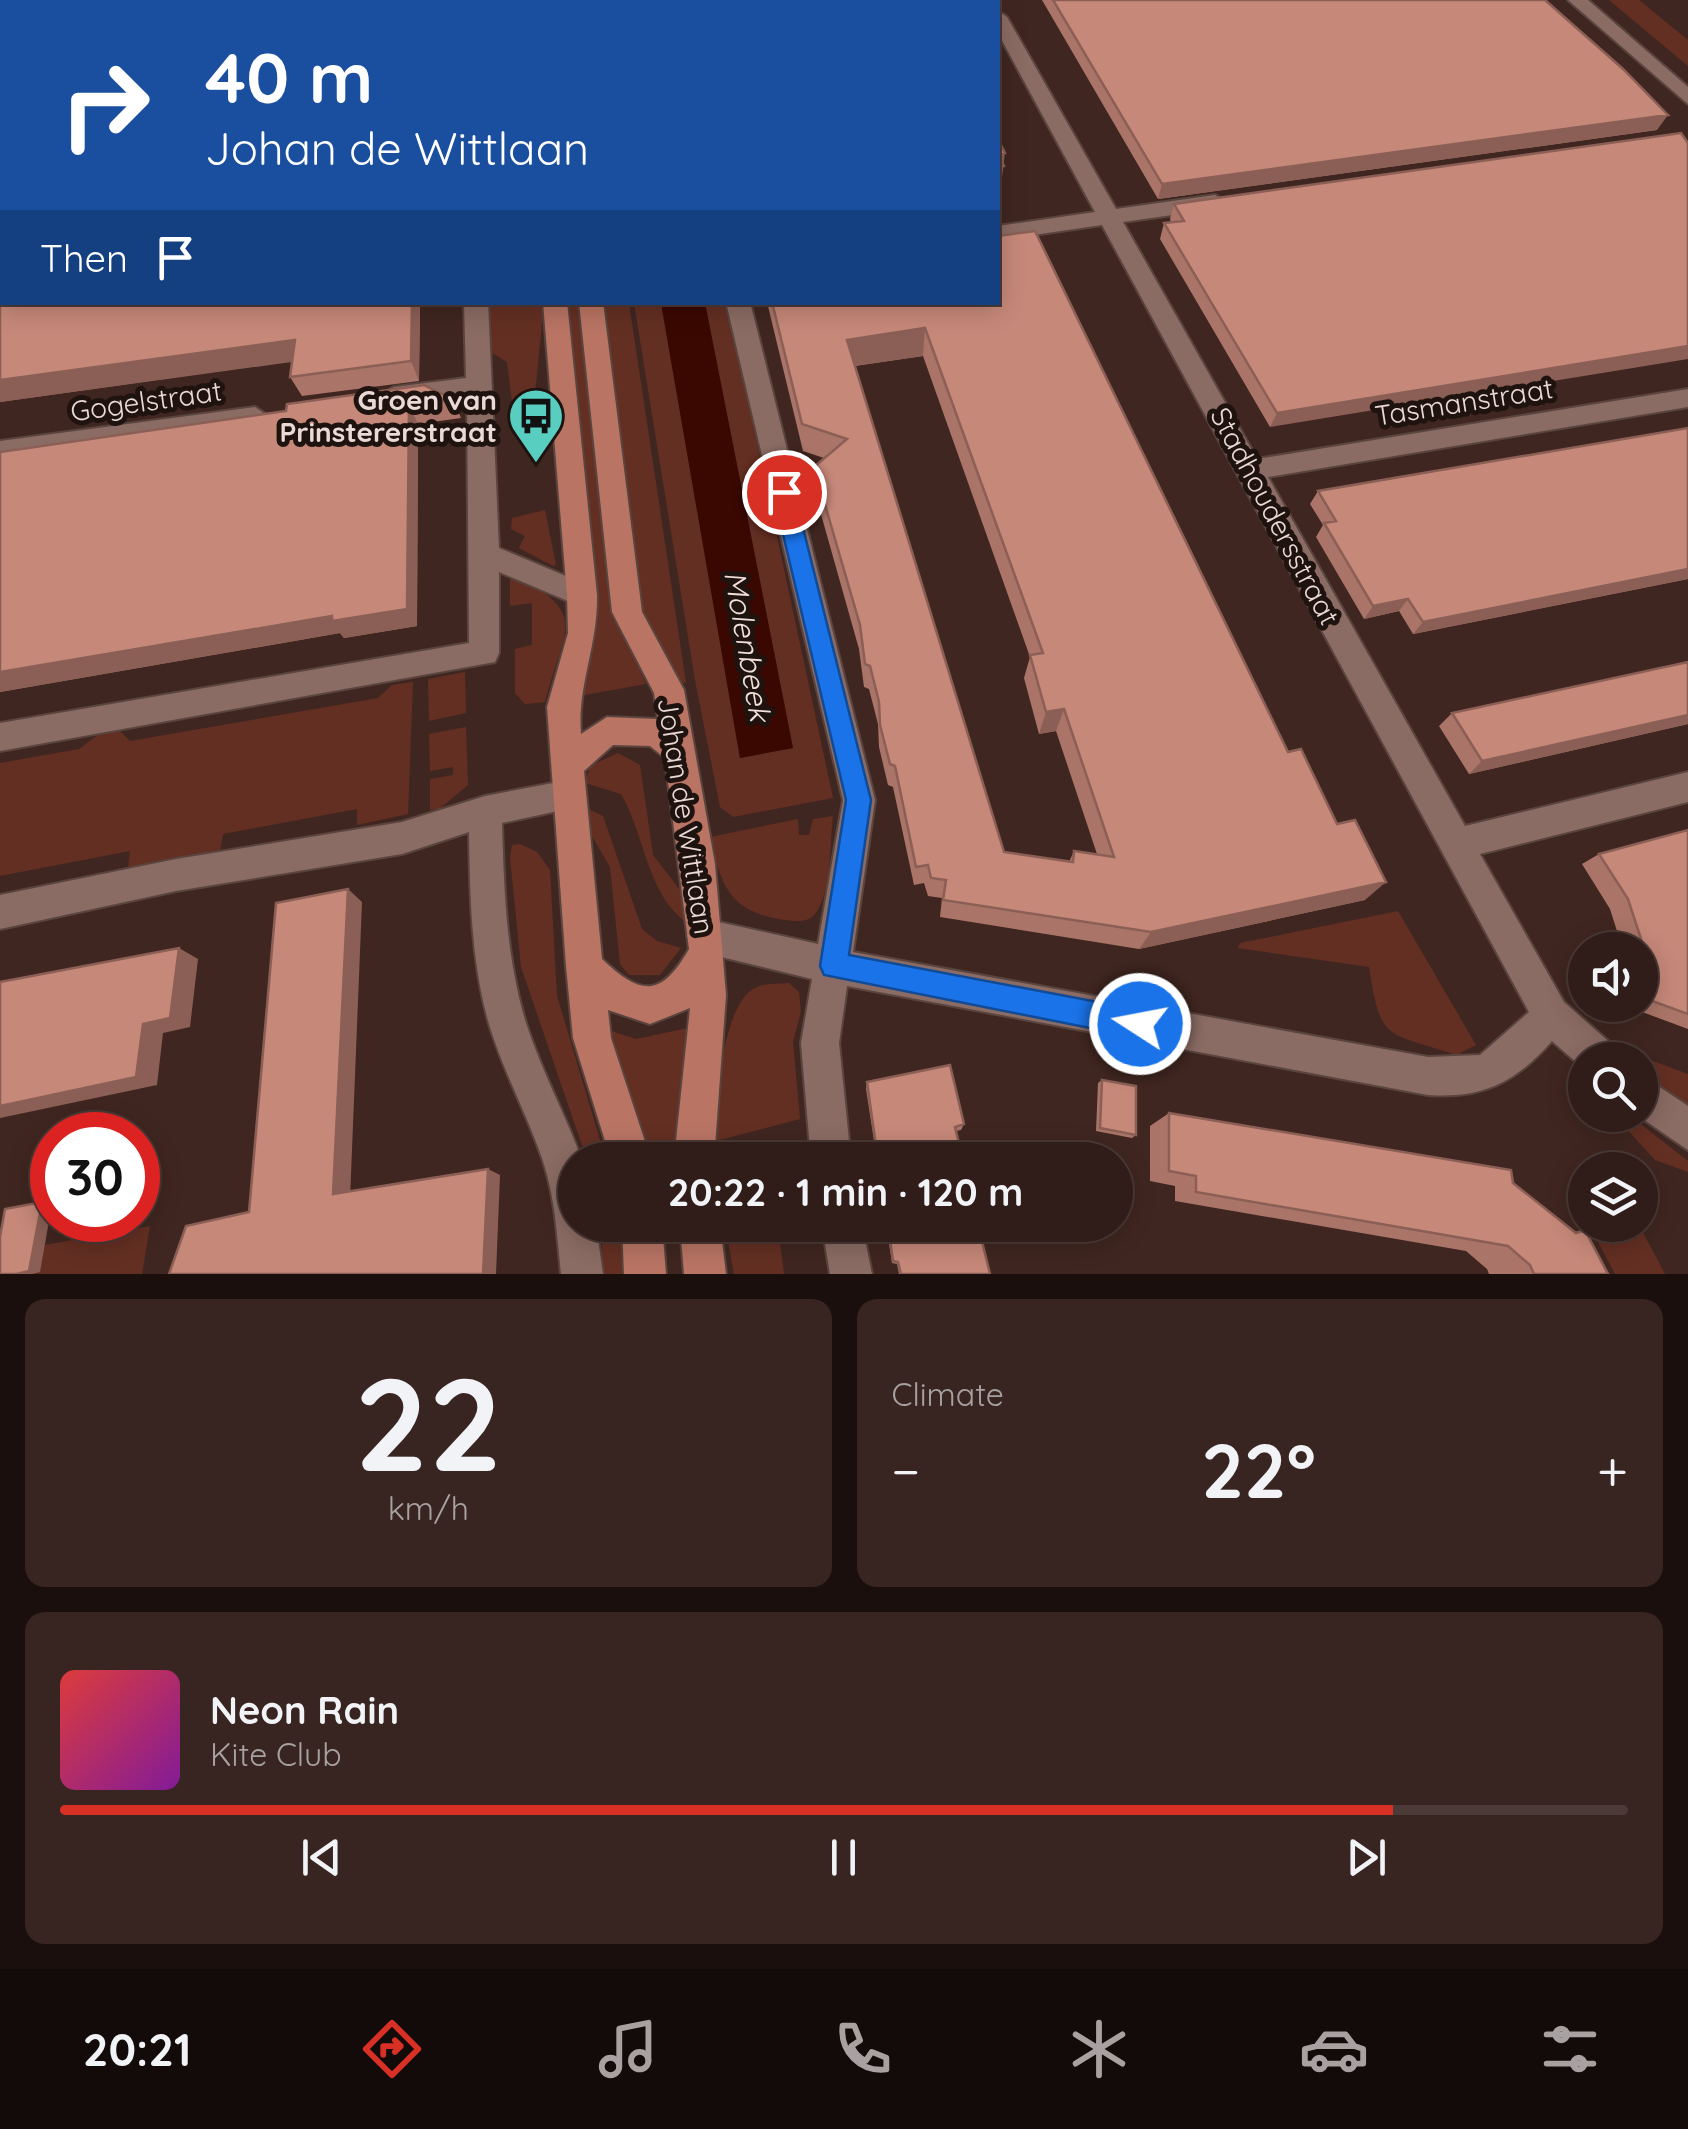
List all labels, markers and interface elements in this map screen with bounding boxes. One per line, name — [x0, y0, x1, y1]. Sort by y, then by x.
text: 40 m — [205, 33, 373, 121]
icon: right — [40, 40, 170, 170]
text: Johan de Wittlaan — [205, 120, 589, 176]
icon: arrive — [148, 230, 203, 285]
text: Then — [40, 234, 128, 282]
street label: Tasmanstraat — [1372, 370, 1555, 433]
street label: Gogelstraat — [68, 373, 224, 428]
place label: Groen van Prinstererstraat — [279, 382, 497, 449]
bus stop icon: Groen van Prinstererstraat — [506, 386, 566, 465]
street label: Stadhoudersstraat — [1203, 401, 1348, 631]
pin — [742, 450, 827, 535]
icon: arrive — [757, 465, 812, 520]
water label: Molenbeek — [716, 568, 780, 727]
street label: Johan de Wittlaan — [651, 695, 722, 937]
map controls — [1568, 932, 1658, 1242]
button: sound — [1568, 932, 1658, 1022]
position arrow — [1088, 972, 1192, 1076]
button: search — [1568, 1042, 1658, 1132]
speed limit sign: 30 — [30, 1112, 160, 1242]
button: layers — [1568, 1152, 1658, 1242]
text: 20:22 · 1 min · 120 m — [668, 1168, 1023, 1216]
text: 22 — [354, 1341, 502, 1504]
text: Climate — [892, 1374, 1004, 1414]
text: 22° — [1201, 1423, 1316, 1517]
text: − — [892, 1436, 920, 1505]
text: + — [1597, 1436, 1628, 1505]
text: km/h — [388, 1488, 469, 1528]
text: Neon Rain — [210, 1686, 399, 1734]
text: Kite Club — [210, 1734, 342, 1774]
icon: previous — [294, 1830, 349, 1885]
icon: pause — [816, 1830, 871, 1885]
icon: next — [1339, 1830, 1394, 1885]
icon: directions — [357, 2014, 427, 2084]
icon: music — [593, 2014, 663, 2084]
icon: phone — [828, 2014, 898, 2084]
icon: climate — [1064, 2014, 1134, 2084]
icon: car — [1299, 2014, 1369, 2084]
icon: filters — [1535, 2014, 1605, 2084]
text: 20:21 — [83, 2021, 191, 2077]

